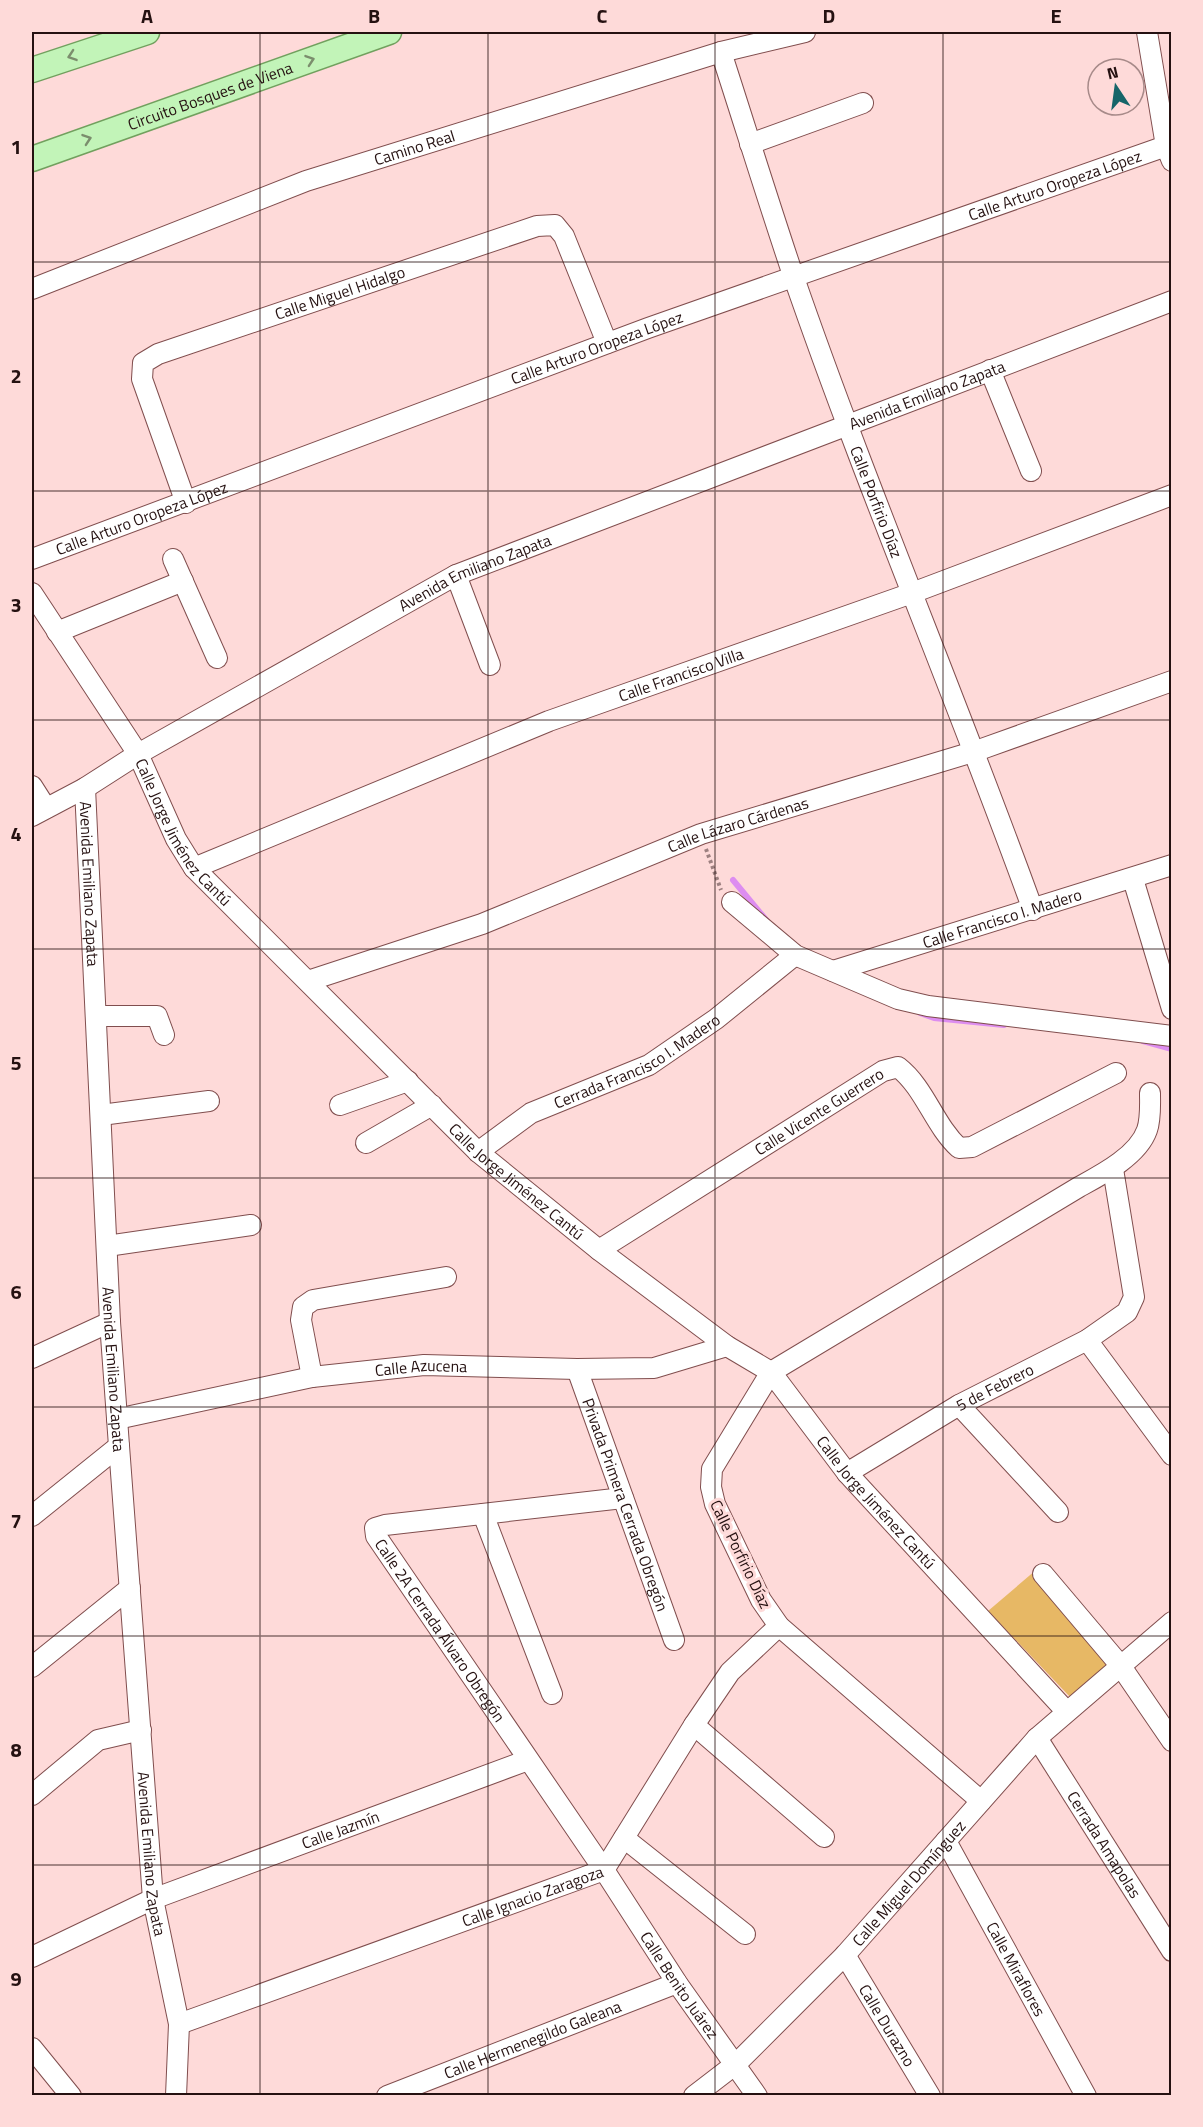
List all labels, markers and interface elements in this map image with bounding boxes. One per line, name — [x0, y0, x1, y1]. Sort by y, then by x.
text: A — [141, 0, 153, 31]
text: B — [368, 0, 380, 31]
text: C — [597, 0, 608, 31]
text: D — [823, 0, 835, 31]
text: E — [1050, 0, 1062, 31]
one-way arrow — [67, 49, 77, 62]
street label: Circuito Bosques de Viena — [124, 55, 296, 136]
one-way arrow — [304, 55, 315, 68]
north arrow — [1086, 57, 1146, 117]
text: N — [1105, 59, 1121, 85]
street label: Camino Real — [371, 123, 458, 171]
text: 1 — [10, 131, 22, 162]
one-way arrow — [81, 133, 91, 146]
street label: Calle Arturo Oropeza López — [965, 144, 1145, 227]
street label: Calle Miguel Hidalgo — [272, 259, 408, 326]
street label: Calle Arturo Oropeza López — [507, 305, 686, 390]
street label: Avenida Emiliano Zapata — [845, 354, 1008, 436]
text: 2 — [10, 360, 22, 391]
street label: Calle Porfirio Díaz — [844, 442, 909, 561]
street label: Calle Arturo Oropeza López — [52, 475, 231, 561]
street label: Avenida Emiliano Zapata — [394, 528, 554, 617]
text: 3 — [10, 589, 22, 620]
street label: Calle Francisco Villa — [615, 641, 747, 708]
street label: Calle Jorge Jiménez Cantú — [129, 755, 237, 911]
street label: Calle Lázaro Cárdenas — [664, 790, 811, 859]
street label: Avenida Emiliano Zapata — [74, 801, 105, 967]
text: 4 — [10, 818, 22, 849]
street label: Calle Francisco I. Madero — [919, 882, 1085, 954]
street label: Cerrada Francisco I. Madero — [550, 1008, 725, 1115]
text: 5 — [10, 1047, 22, 1078]
street label: Calle Vicente Guerrero — [750, 1062, 888, 1161]
street label: Calle Jorge Jiménez Cantú — [443, 1117, 589, 1245]
text: 6 — [10, 1276, 22, 1307]
street label: Avenida Emiliano Zapata — [96, 1286, 131, 1453]
street label: Calle Azucena — [374, 1353, 468, 1382]
street label: 5 de Febrero — [952, 1357, 1038, 1417]
street label: Privada Primera Cerrada Obregón — [576, 1395, 675, 1614]
street label: Calle Jorge Jiménez Cantú — [811, 1430, 941, 1574]
street label: Calle Porfirio Díaz — [704, 1496, 778, 1612]
text: 7 — [10, 1505, 22, 1536]
street label: Calle 2A Cerrada Álvaro Obregón — [369, 1534, 512, 1727]
text: 8 — [10, 1734, 22, 1765]
street label: Avenida Emiliano Zapata — [131, 1771, 172, 1938]
street label: Cerrada Amapolas — [1061, 1786, 1147, 1903]
street label: Calle Jazmín — [298, 1804, 383, 1855]
street label: Calle Miguel Domínguez — [846, 1815, 971, 1951]
street label: Calle Ignacio Zaragoza — [458, 1859, 607, 1933]
street label: Calle Miraflores — [981, 1917, 1052, 2021]
street label: Calle Benito Juárez — [635, 1926, 725, 2044]
text: 9 — [10, 1963, 22, 1994]
street label: Calle Durazno — [853, 1979, 921, 2071]
street label: Calle Hermenegildo Galeana — [440, 1994, 625, 2085]

